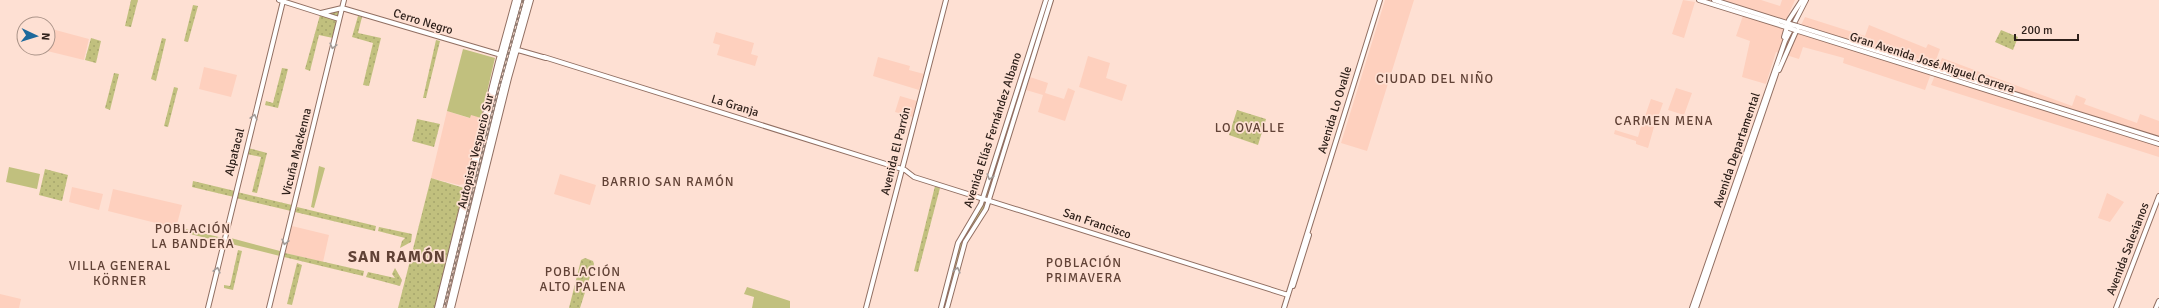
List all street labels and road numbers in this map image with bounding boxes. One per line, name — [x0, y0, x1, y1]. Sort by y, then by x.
street label: Cerro Negro — [391, 6, 455, 38]
street label: Gran Avenida José Miguel Carrera — [1848, 29, 2016, 97]
street label: Avenida Elías Fernández Albano — [961, 50, 1025, 210]
street label: Avenida Lo Ovalle — [1315, 65, 1355, 155]
street label: Avenida Departamental — [1710, 90, 1764, 209]
street label: Autopista Vespucio Sur — [454, 91, 498, 210]
street label: La Granja — [709, 92, 761, 120]
street label: Avenida El Parrón — [878, 105, 914, 197]
street label: Vicuña Mackenna — [279, 107, 315, 197]
street label: Alpatacal — [222, 126, 248, 177]
street label: Avenida Salesianos — [2103, 201, 2153, 297]
street label: San Francisco — [1061, 205, 1133, 243]

